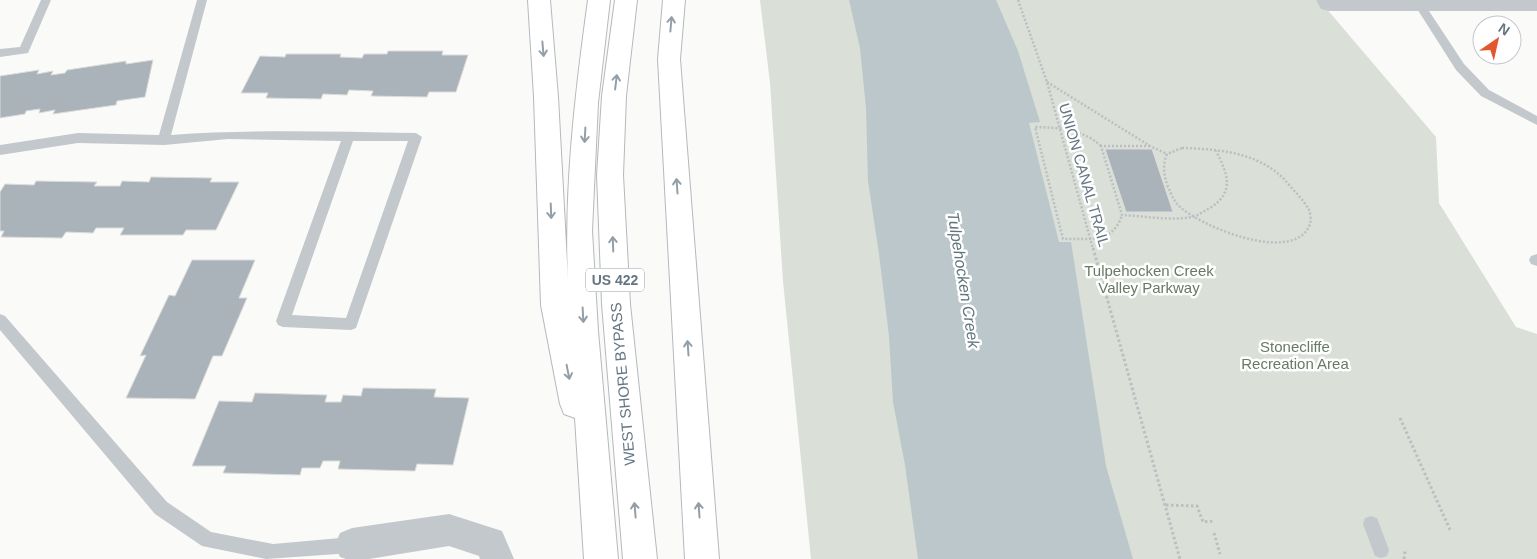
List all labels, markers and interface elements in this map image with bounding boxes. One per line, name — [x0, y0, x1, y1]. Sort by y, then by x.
north arrow — [1472, 15, 1522, 65]
one-way arrow — [666, 16, 676, 32]
text: N — [1496, 20, 1513, 39]
one-way arrow — [538, 40, 548, 56]
one-way arrow — [611, 74, 621, 90]
street label: UNION CANAL TRAIL — [1056, 101, 1113, 249]
one-way arrow — [580, 127, 589, 143]
one-way arrow — [673, 178, 682, 194]
one-way arrow — [546, 202, 556, 219]
water label: Tulpehocken Creek — [944, 211, 983, 350]
one-way arrow — [608, 236, 618, 252]
park label: Tulpehocken Creek Valley Parkway — [1084, 262, 1214, 296]
road number: US 422 — [586, 268, 644, 292]
street label: WEST SHORE BYPASS — [607, 302, 638, 466]
one-way arrow — [579, 307, 588, 323]
park label: Stonecliffe Recreation Area — [1241, 338, 1349, 372]
one-way arrow — [684, 340, 693, 356]
one-way arrow — [564, 363, 574, 379]
one-way arrow — [630, 503, 640, 519]
one-way arrow — [694, 503, 703, 519]

